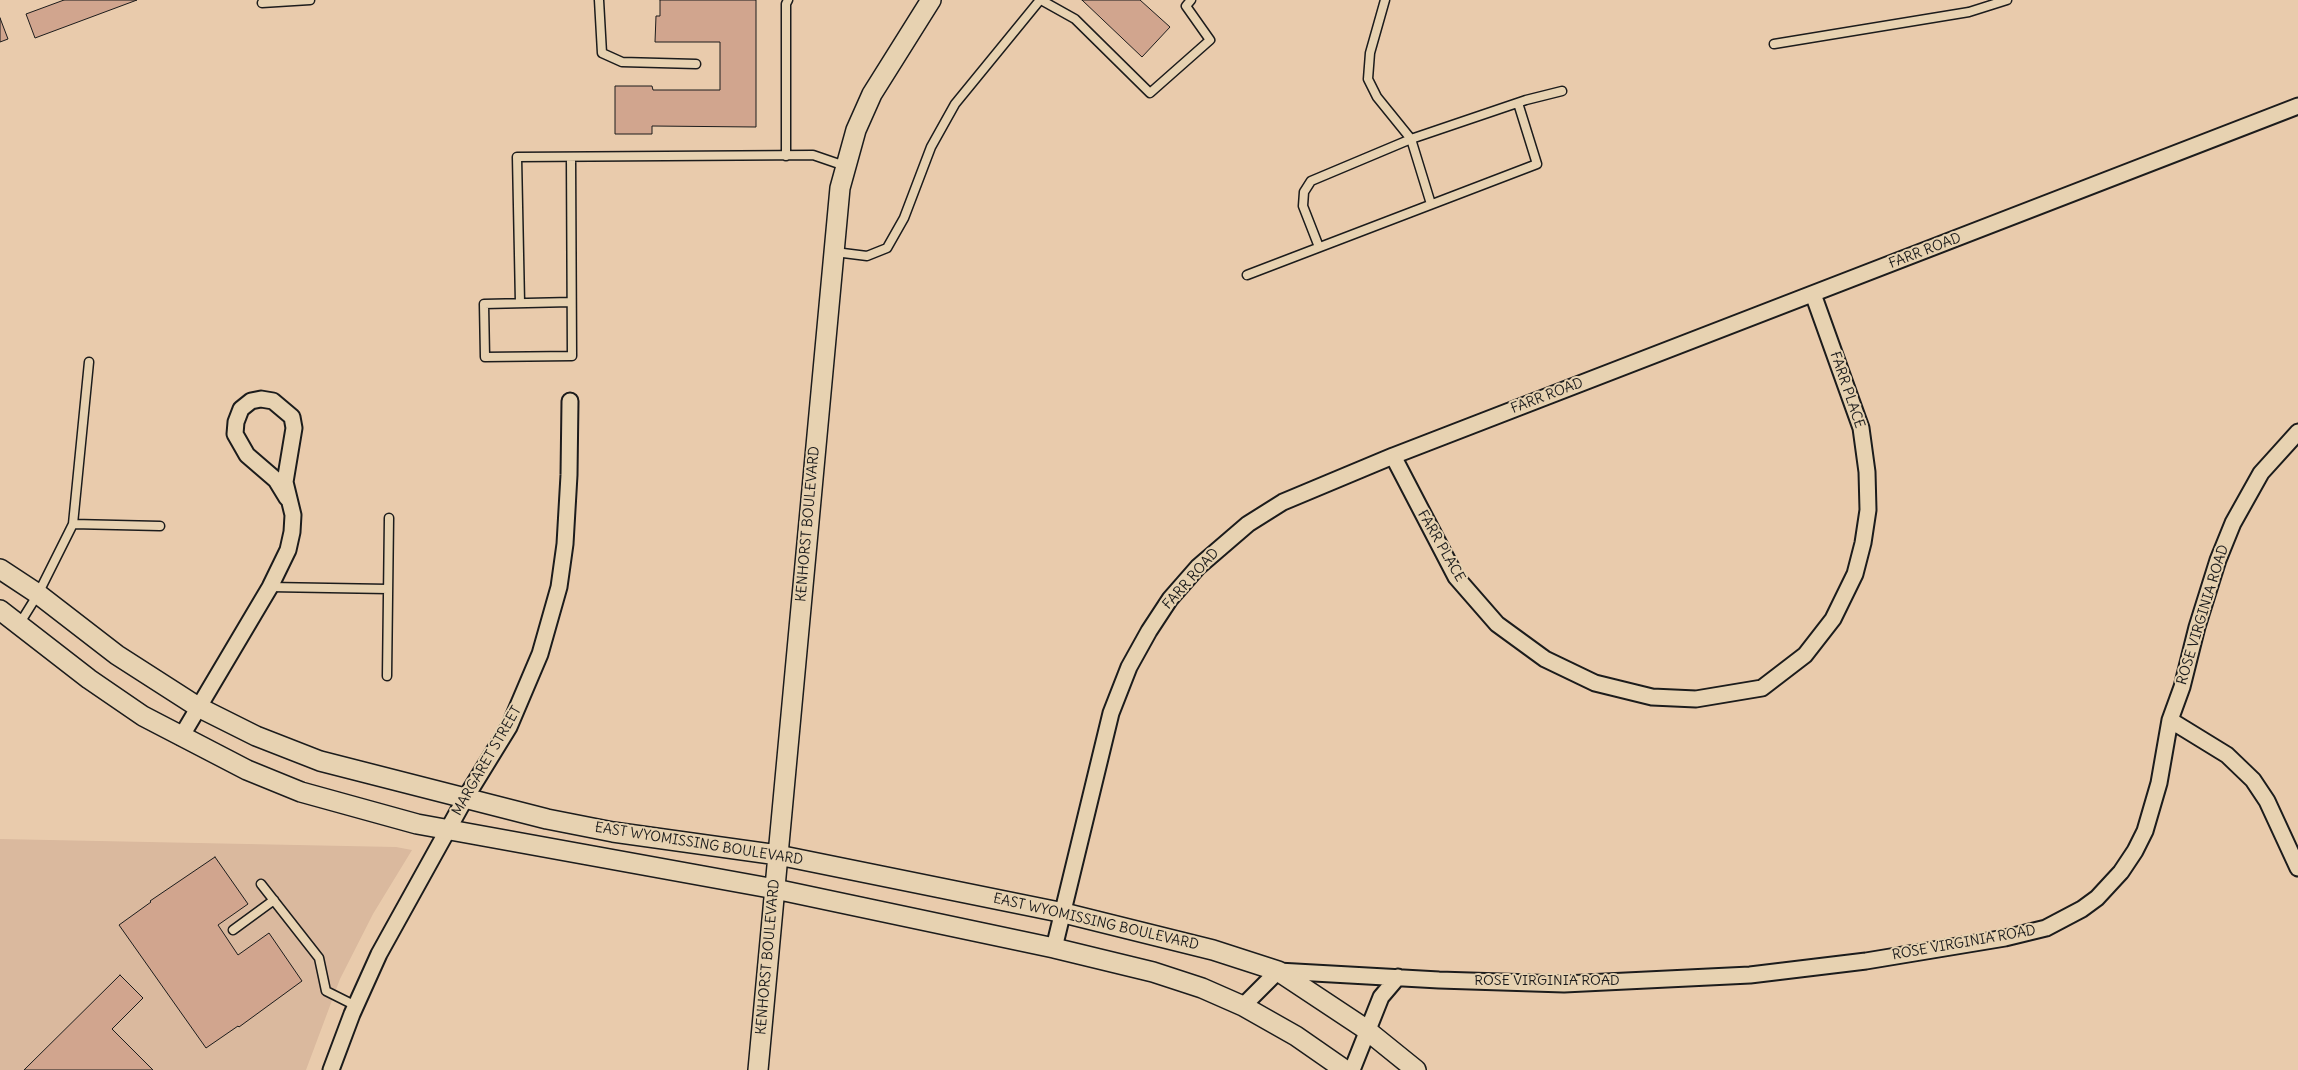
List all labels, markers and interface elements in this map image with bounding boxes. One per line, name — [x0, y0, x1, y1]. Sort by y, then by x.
street label: FARR ROAD — [1886, 230, 1964, 272]
street label: FARR PLACE — [1826, 350, 1868, 430]
street label: FARR ROAD — [1508, 375, 1586, 417]
street label: KENHORST BOULEVARD — [793, 445, 823, 603]
street label: FARR PLACE — [1414, 507, 1468, 585]
street label: ROSE VIRGINIA ROAD — [2174, 543, 2232, 687]
street label: FARR ROAD — [1159, 545, 1223, 613]
street label: MARGARET STREET — [449, 703, 525, 819]
street label: EAST WYOMISSING BOULEVARD — [594, 819, 804, 869]
street label: KENHORST BOULEVARD — [753, 878, 783, 1036]
street label: EAST WYOMISSING BOULEVARD — [992, 890, 1200, 954]
street label: ROSE VIRGINIA ROAD — [1891, 922, 2037, 964]
street label: ROSE VIRGINIA ROAD — [1474, 973, 1620, 989]

